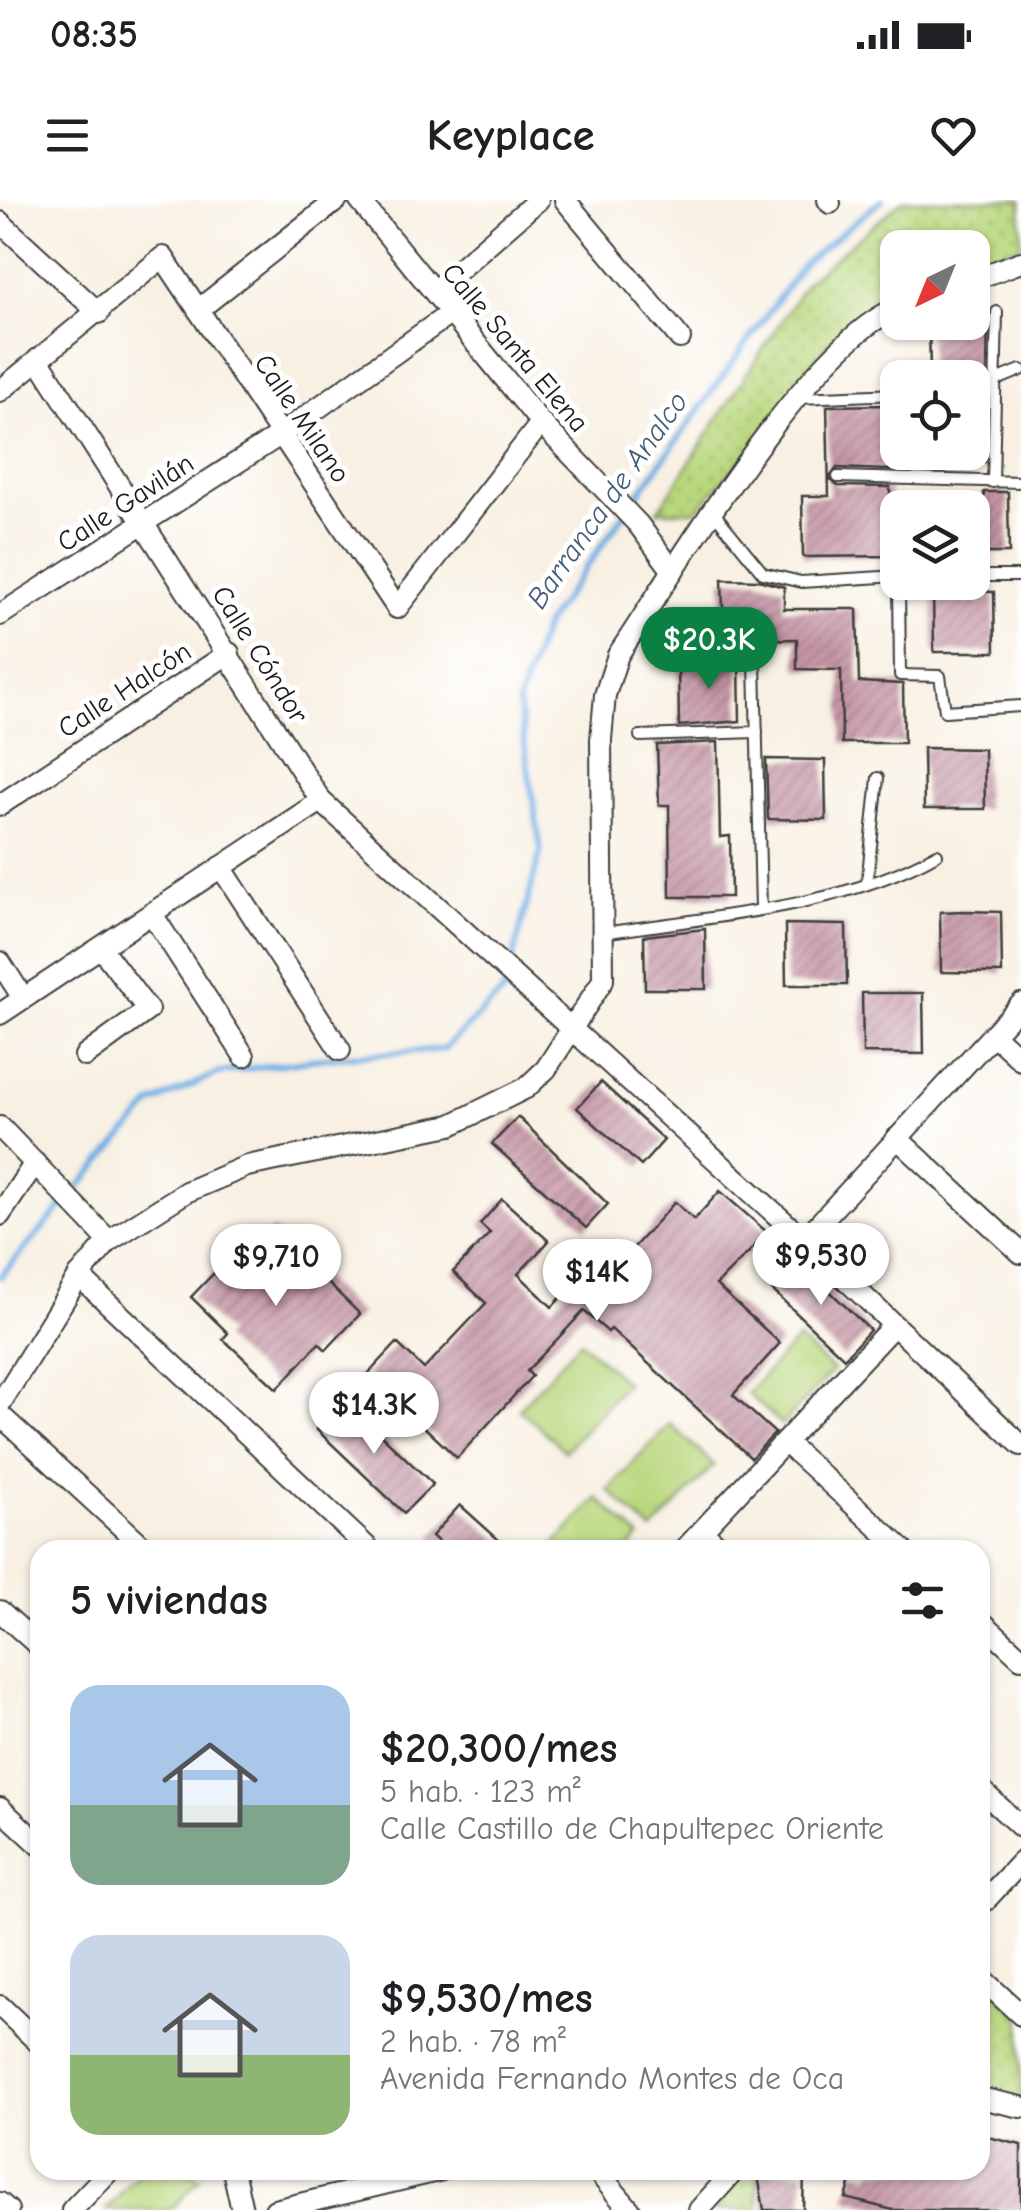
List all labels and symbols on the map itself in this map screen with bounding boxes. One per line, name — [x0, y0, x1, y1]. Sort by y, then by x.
north arrow — [880, 230, 990, 340]
street label: Calle Santa Elena — [435, 257, 595, 439]
street label: Calle Milano — [248, 348, 357, 489]
water label: Barranca de Analco — [520, 385, 695, 615]
street label: Calle Gavilán — [51, 447, 200, 559]
street label: Calle Cóndor — [205, 580, 315, 729]
pin: $20.3K — [628, 607, 790, 692]
street label: Calle Halcón — [52, 635, 197, 745]
pin: $9,530 — [740, 1223, 902, 1308]
pin: $9,710 — [195, 1224, 357, 1309]
pin: $14K — [538, 1239, 656, 1324]
pin: $14.3K — [293, 1372, 455, 1457]

